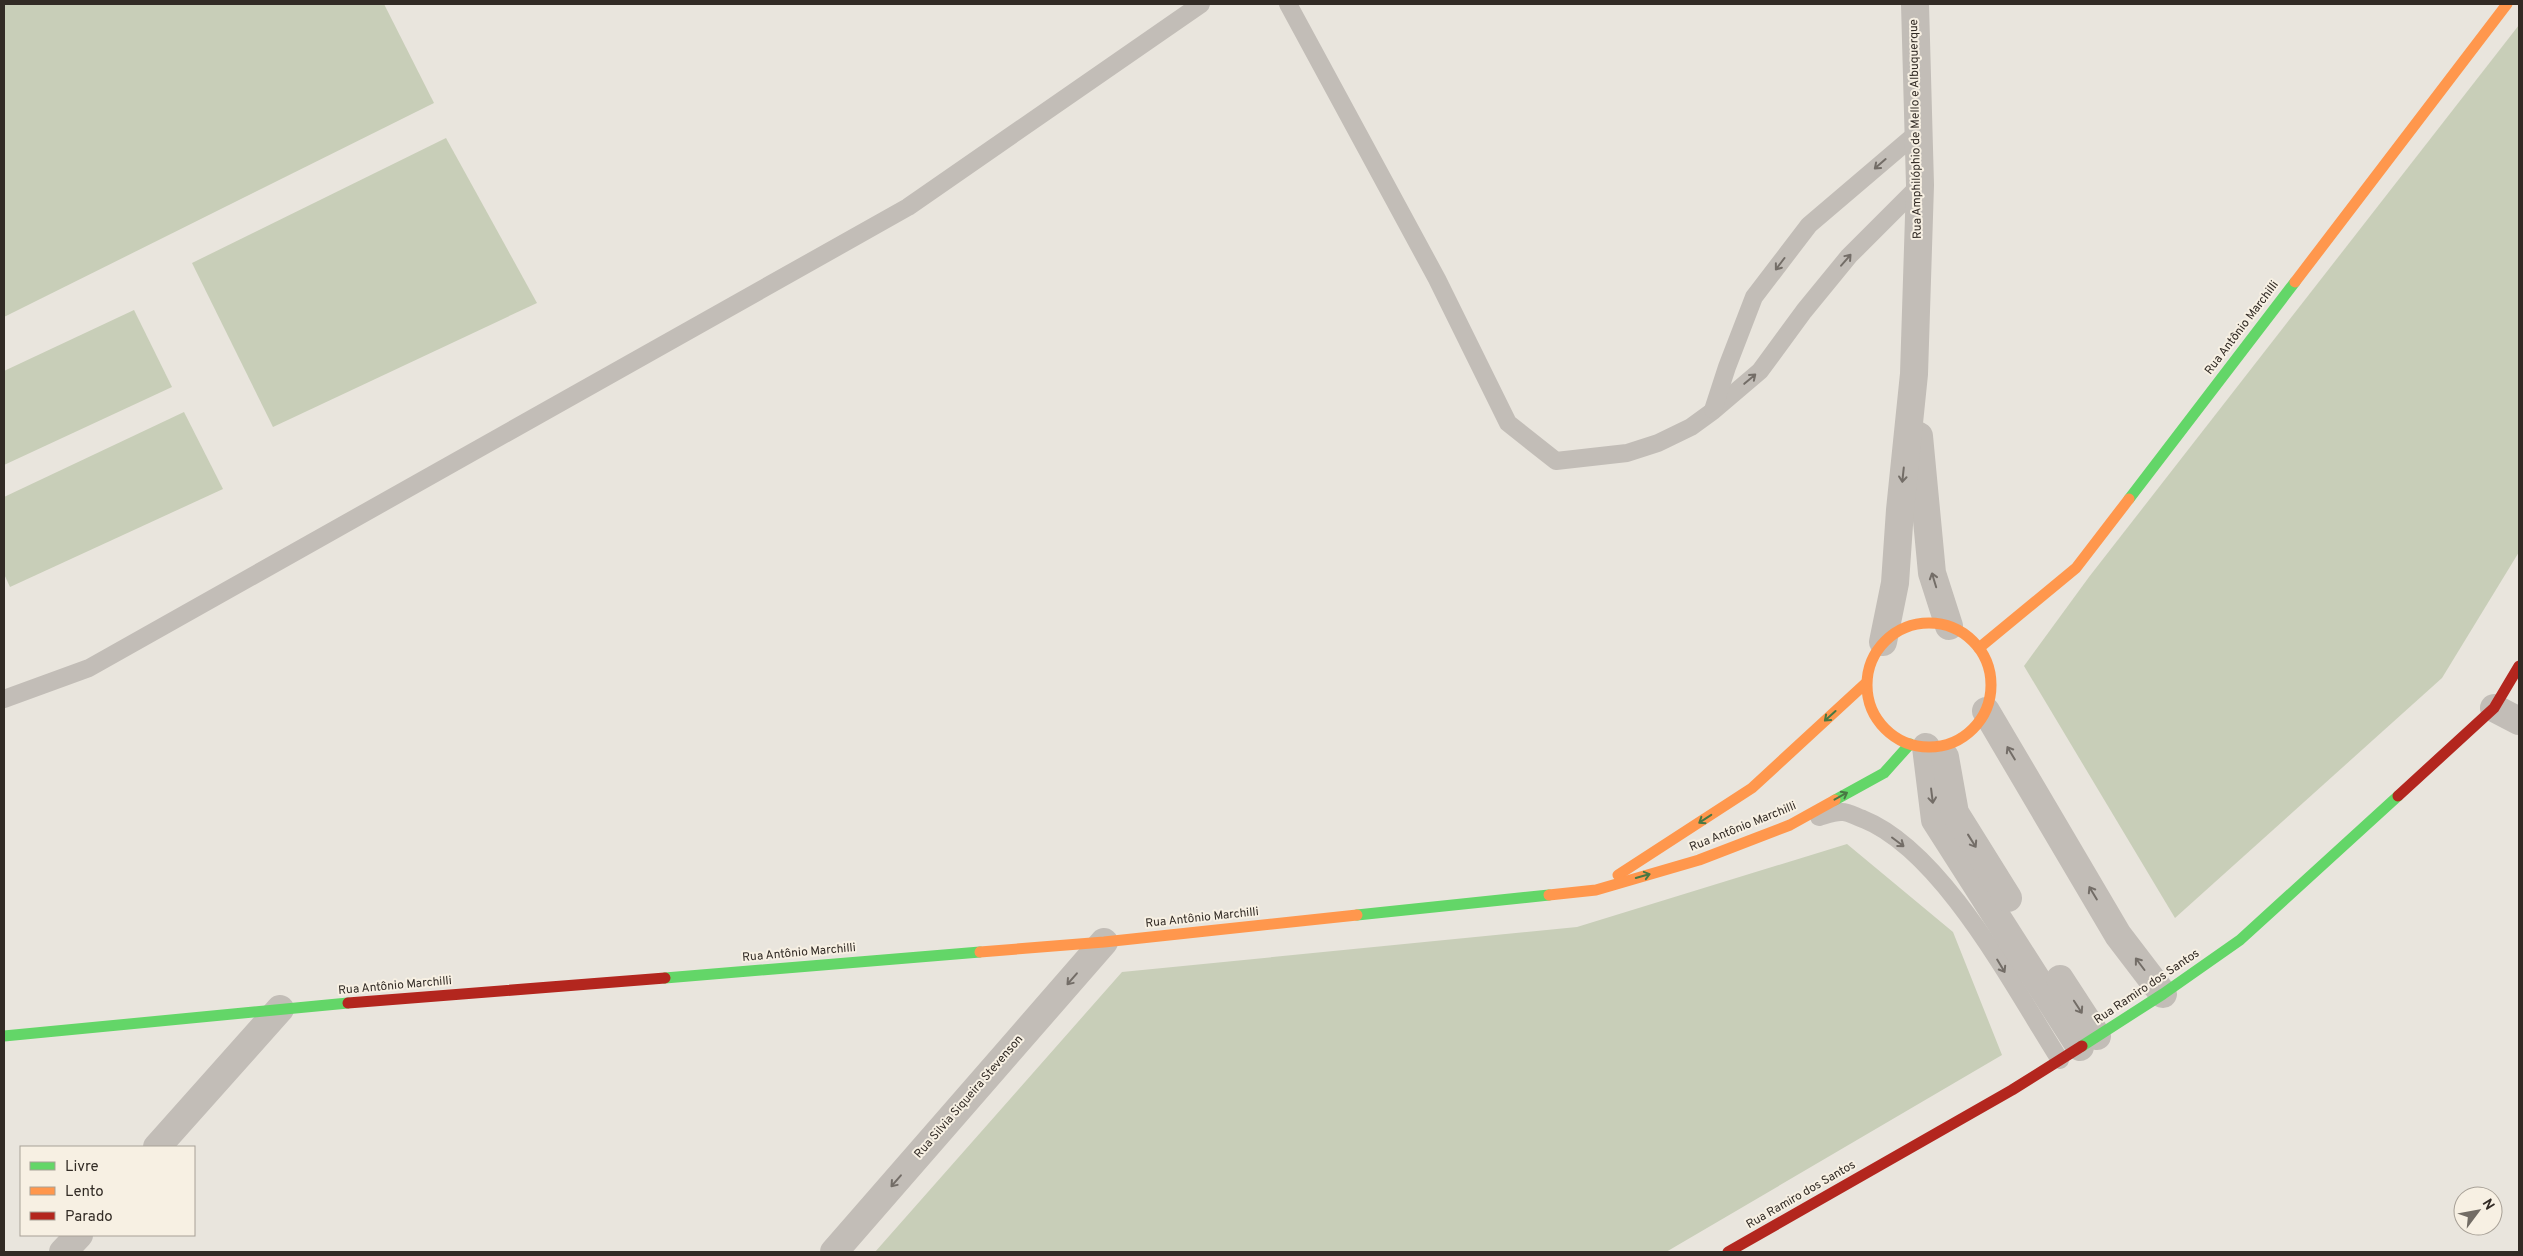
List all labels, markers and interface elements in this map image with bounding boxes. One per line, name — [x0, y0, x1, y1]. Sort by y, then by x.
street label: Rua Amphilóphio de Mello e Albuquerque — [1906, 19, 1926, 239]
one-way arrow — [1874, 159, 1887, 170]
one-way arrow — [1840, 253, 1852, 266]
one-way arrow — [1774, 257, 1785, 270]
street label: Rua Antônio Marchilli — [2201, 278, 2283, 378]
one-way arrow — [1744, 373, 1757, 385]
one-way arrow — [1899, 467, 1908, 483]
one-way arrow — [1929, 572, 1939, 588]
one-way arrow — [1824, 710, 1837, 722]
one-way arrow — [2005, 746, 2015, 760]
one-way arrow — [1927, 787, 1937, 803]
one-way arrow — [1834, 791, 1848, 801]
street label: Rua Antônio Marchilli — [1687, 798, 1799, 856]
one-way arrow — [1698, 814, 1712, 824]
one-way arrow — [1968, 834, 1978, 848]
one-way arrow — [1891, 836, 1904, 847]
one-way arrow — [1634, 871, 1650, 881]
one-way arrow — [2088, 886, 2098, 900]
street label: Rua Antônio Marchilli — [1145, 904, 1259, 932]
street label: Rua Antônio Marchilli — [742, 940, 856, 966]
street label: Rua Ramiro dos Santos — [2091, 946, 2203, 1028]
one-way arrow — [2135, 958, 2146, 971]
one-way arrow — [1996, 959, 2006, 973]
street label: Rua Antônio Marchilli — [338, 973, 452, 999]
one-way arrow — [1066, 973, 1078, 986]
one-way arrow — [2073, 999, 2083, 1013]
street label: Rua Silvia Siqueira Stevenson — [911, 1032, 1027, 1162]
legend — [20, 1146, 195, 1236]
street label: Rua Ramiro dos Santos — [1743, 1157, 1859, 1233]
text: Livre — [65, 1158, 99, 1177]
one-way arrow — [890, 1174, 902, 1187]
text: Lento — [65, 1183, 104, 1202]
north arrow — [2453, 1186, 2503, 1236]
text: N — [2478, 1196, 2498, 1214]
text: Parado — [65, 1208, 113, 1227]

